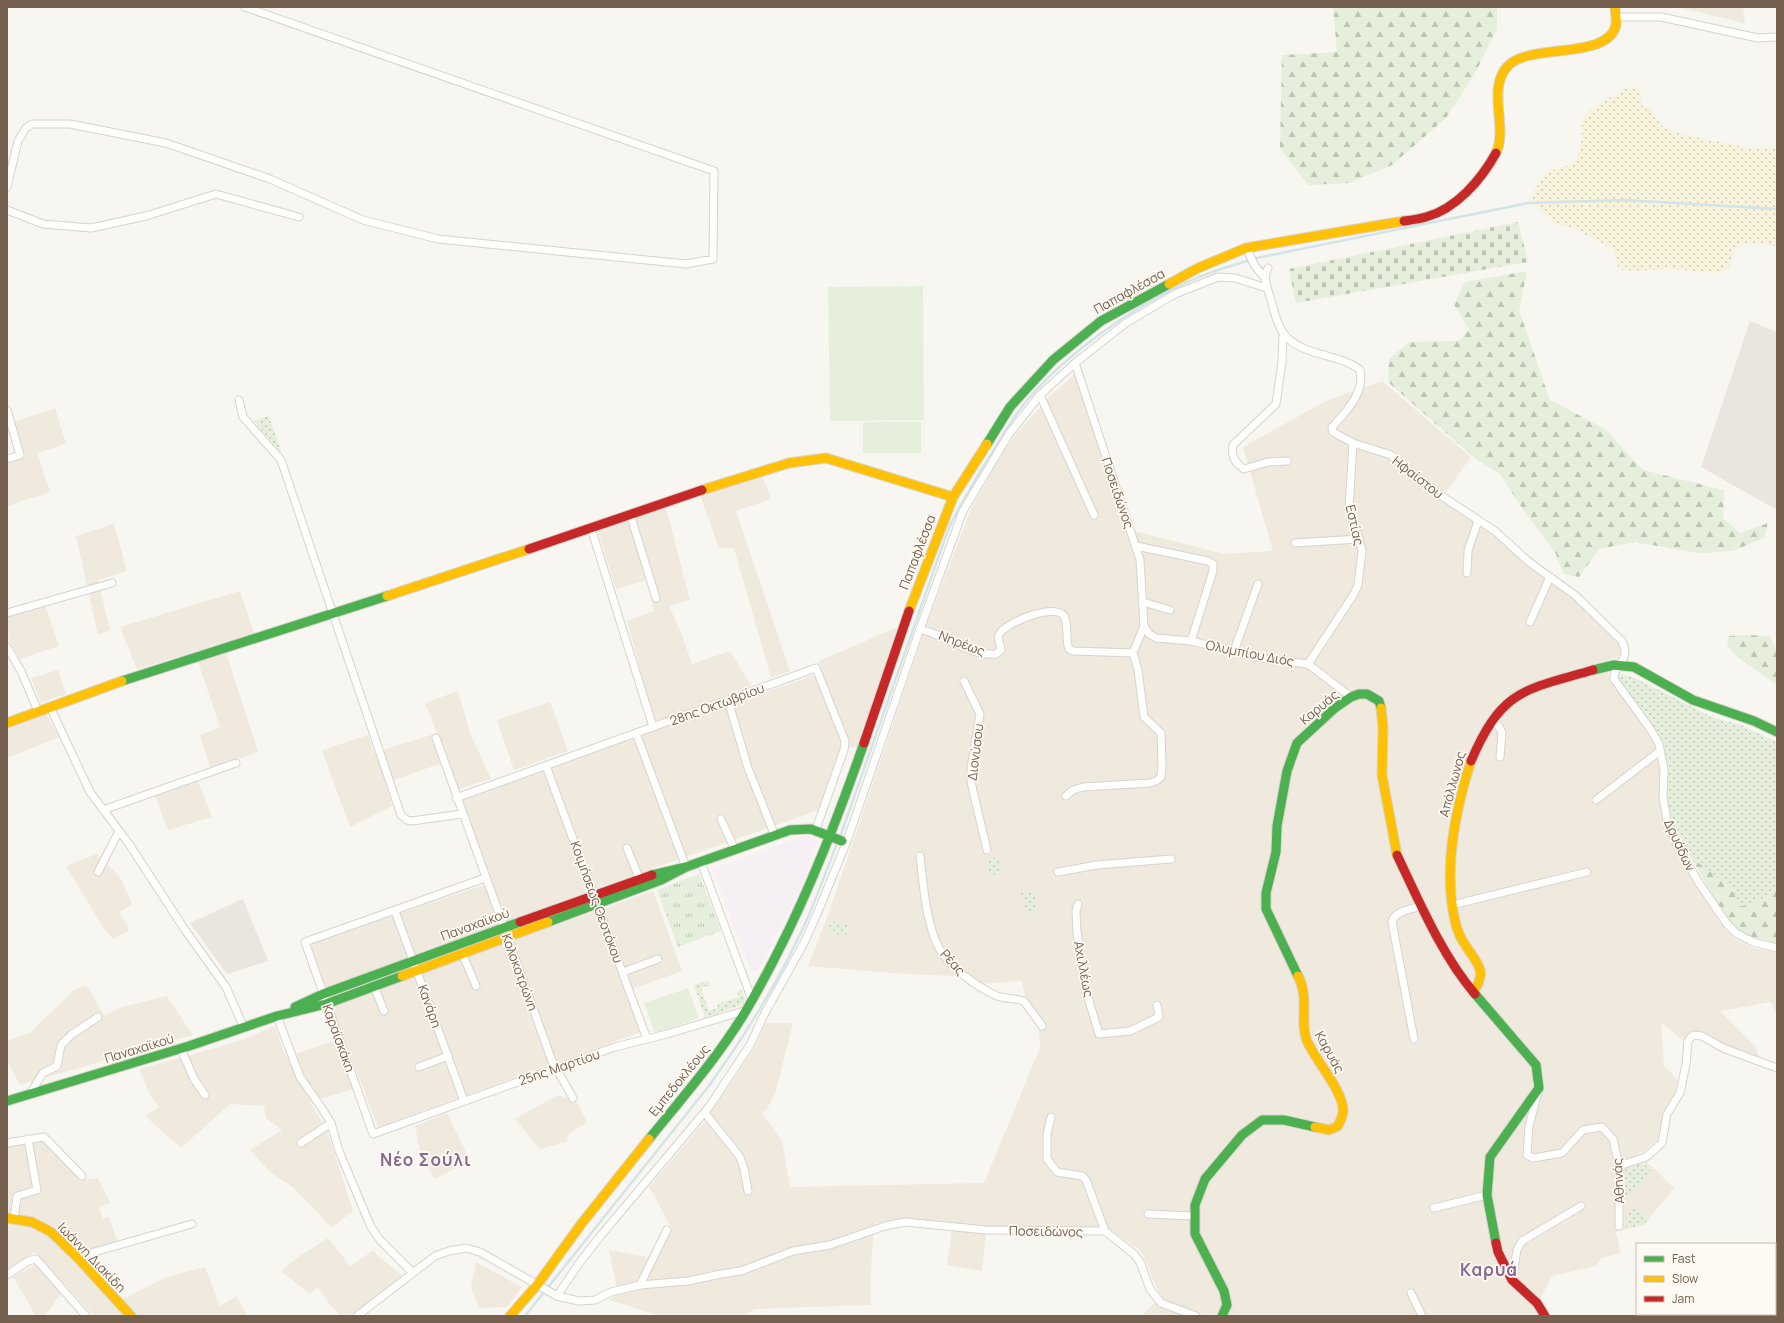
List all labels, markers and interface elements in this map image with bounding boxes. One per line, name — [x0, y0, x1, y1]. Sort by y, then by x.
street label: Παπαφλέσσα — [1090, 264, 1168, 318]
street label: Ηφαίστου — [1389, 451, 1447, 503]
street label: Ποσειδώνος — [1097, 455, 1139, 531]
street label: Εστίας — [1342, 503, 1368, 547]
street label: Παπαφλέσσα — [894, 512, 940, 592]
street label: Νηρέως — [936, 626, 988, 660]
street label: Ολυμπίου Διός — [1204, 636, 1296, 670]
street label: 28ης Οκτωβρίου — [667, 679, 767, 729]
street label: Καρυάς — [1296, 685, 1342, 729]
street label: Διονύσου — [963, 723, 987, 781]
street label: Απόλλωνος — [1435, 749, 1469, 819]
street label: Δρυάδων — [1660, 816, 1700, 874]
street label: Κοιμήσεως Θεοτόκου — [567, 838, 627, 966]
street label: Παναχαϊκού — [438, 903, 512, 945]
street label: Κολοκοτρώνη — [498, 931, 542, 1013]
street label: Αχιλλέως — [1070, 939, 1098, 999]
street label: Ρέας — [937, 945, 969, 979]
street label: Κανάρη — [414, 982, 446, 1030]
street label: Καραϊσκάκη — [318, 1002, 360, 1074]
street label: Καρυάς — [1311, 1028, 1349, 1076]
street label: Παναχαϊκού — [102, 1029, 176, 1067]
street label: Εμπεδοκλέους — [644, 1040, 714, 1120]
street label: 25ης Μαρτίου — [516, 1045, 602, 1089]
district label: Νέο Σούλι — [380, 1148, 472, 1171]
street label: Αθηνάς — [1608, 1158, 1628, 1204]
street label: Ιωάννη Διακίδη — [54, 1218, 130, 1296]
street label: Ποσειδώνος — [1009, 1221, 1083, 1241]
legend — [1636, 1243, 1776, 1315]
text: Fast — [1672, 1250, 1696, 1267]
district label: Καρυά — [1460, 1258, 1518, 1281]
text: Slow — [1672, 1270, 1698, 1287]
text: Jam — [1672, 1290, 1694, 1307]

